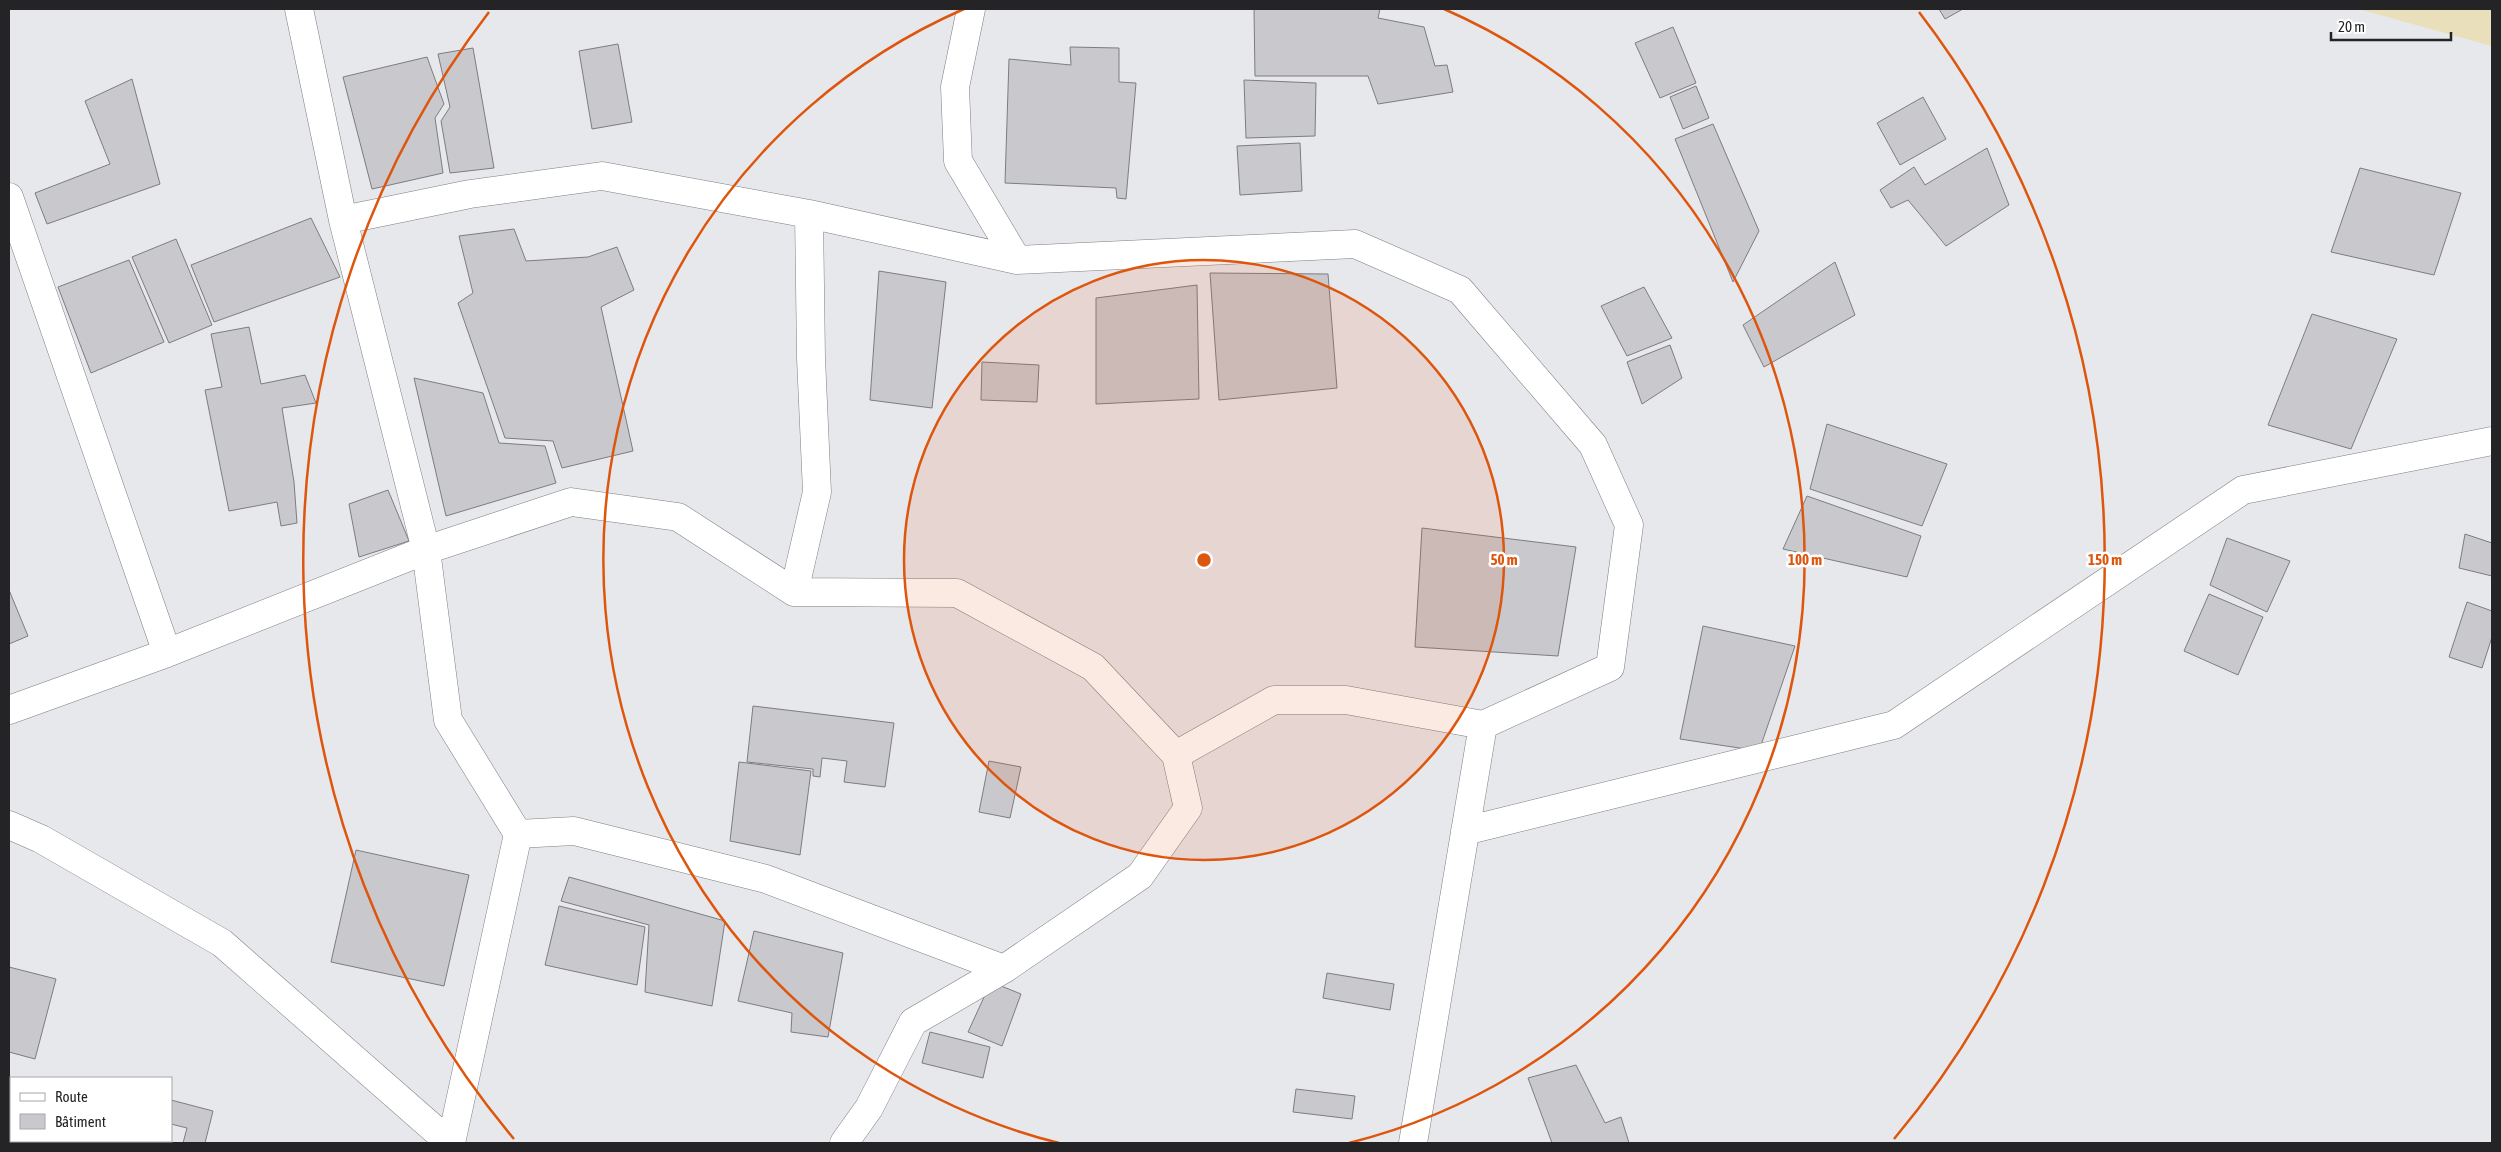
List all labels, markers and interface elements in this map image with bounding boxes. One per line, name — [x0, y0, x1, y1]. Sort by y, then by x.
scale bar — [2331, 10, 2451, 42]
text: 20 m — [2338, 18, 2365, 35]
centre of rings — [1195, 551, 1213, 569]
text: 50 m — [1491, 551, 1518, 568]
text: 100 m — [1788, 551, 1822, 568]
text: 150 m — [2088, 551, 2122, 568]
legend — [10, 1077, 172, 1142]
text: Route — [55, 1088, 88, 1105]
text: Bâtiment — [55, 1113, 106, 1130]

